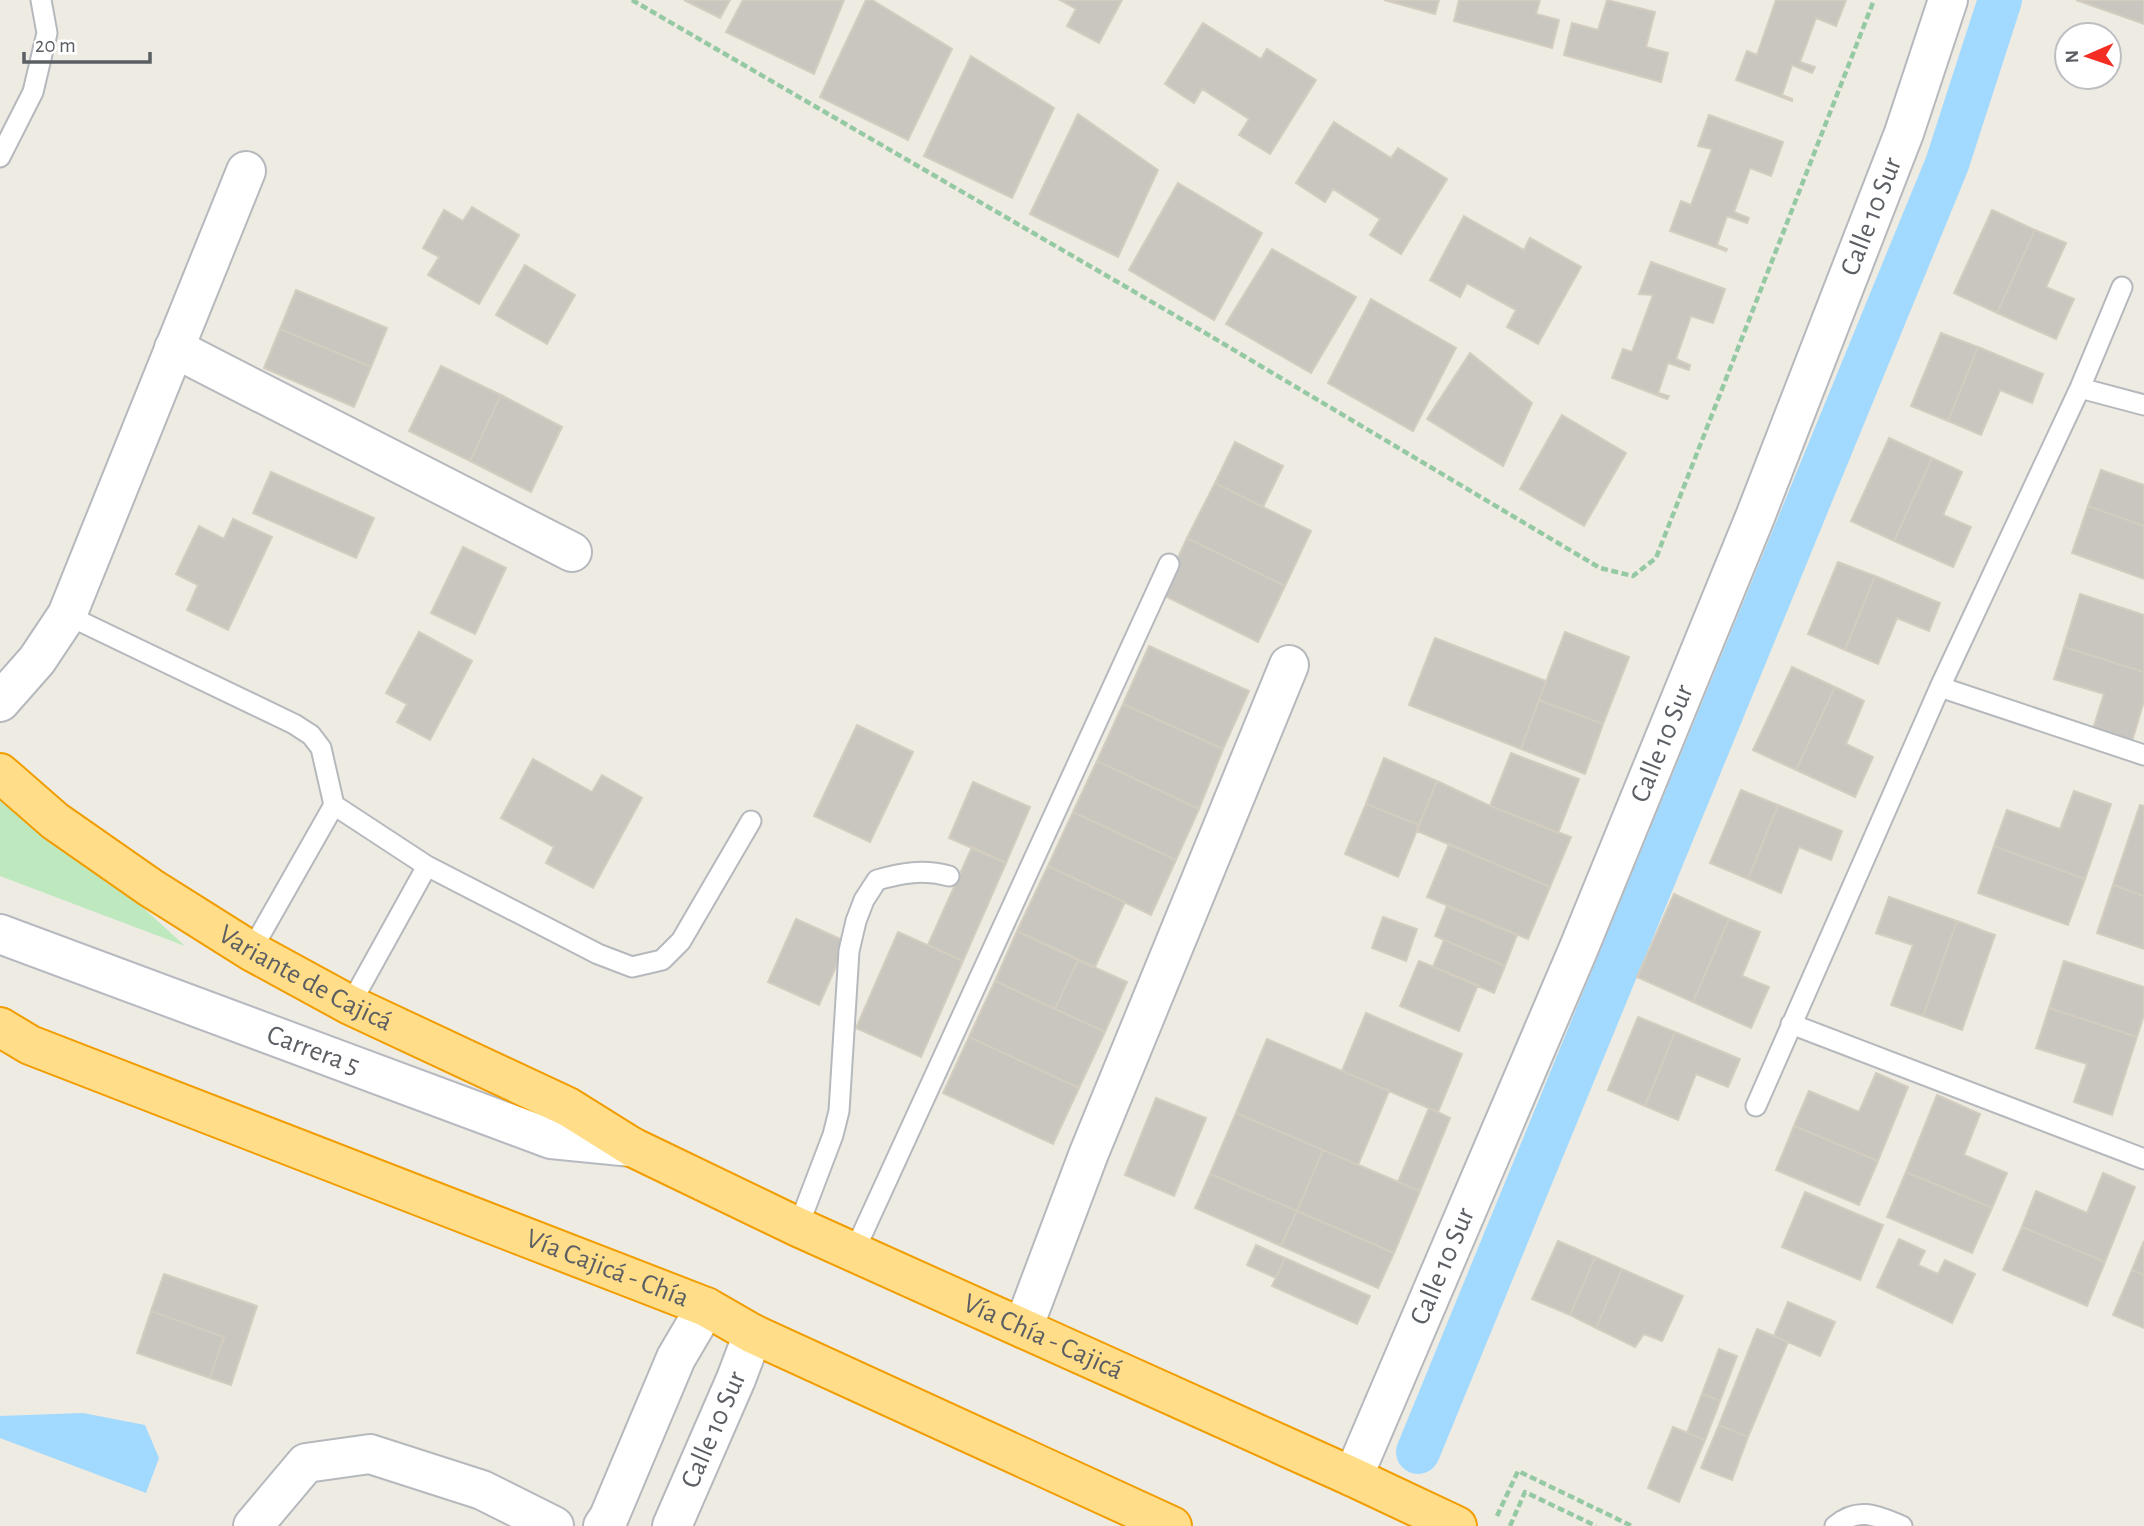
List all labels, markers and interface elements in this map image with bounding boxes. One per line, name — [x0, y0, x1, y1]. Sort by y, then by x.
scale bar — [24, 21, 150, 65]
north arrow — [2053, 21, 2123, 91]
text: 20 m — [35, 35, 76, 56]
text: N — [2063, 50, 2082, 63]
street label: Calle 10 Sur — [1836, 154, 1907, 280]
street label: Calle 10 Sur — [1626, 681, 1699, 806]
street label: Variante de Cajicá — [213, 920, 396, 1037]
street label: Carrera 5 — [263, 1021, 363, 1080]
street label: Calle 10 Sur — [1406, 1204, 1480, 1329]
street label: Vía Cajicá - Chía — [522, 1225, 692, 1313]
street label: Vía Chía - Cajicá — [959, 1289, 1127, 1385]
street label: Calle 10 Sur — [676, 1368, 751, 1492]

